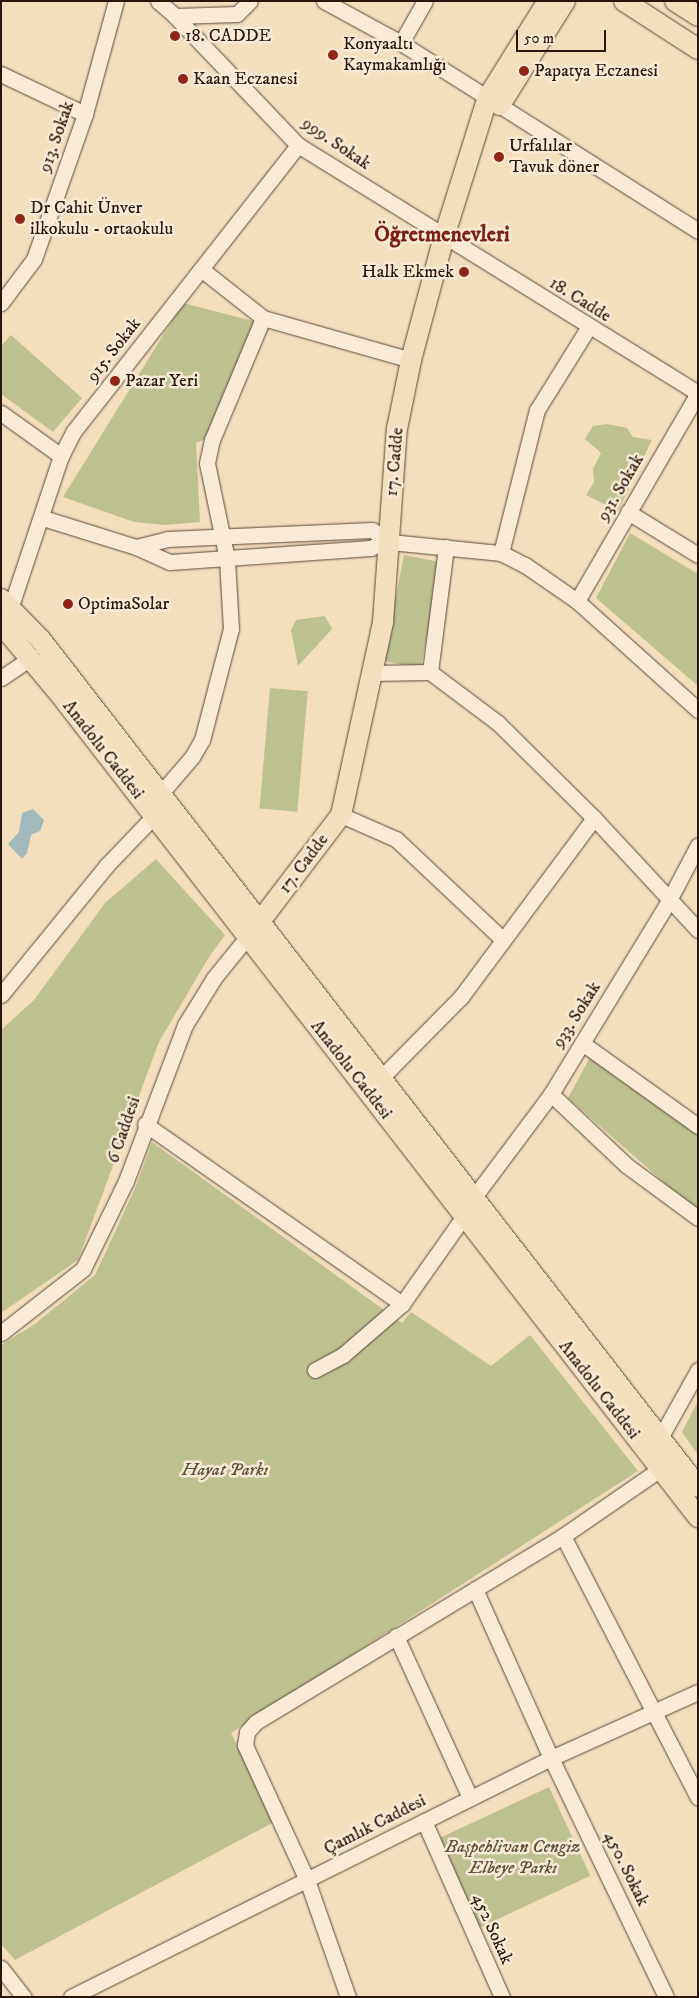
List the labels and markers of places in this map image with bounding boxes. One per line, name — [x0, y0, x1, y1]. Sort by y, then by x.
place label: 18. CADDE — [185, 25, 271, 47]
marker: 18. CADDE — [169, 30, 181, 42]
place label: Konyaaltı Kaymakamlığı — [343, 34, 446, 76]
marker: Konyaaltı Kaymakamlığı — [327, 49, 339, 61]
place label: Papatya Eczanesi — [534, 60, 658, 82]
marker: Papatya Eczanesi — [518, 65, 530, 77]
place label: Kaan Eczanesi — [193, 68, 298, 90]
marker: Kaan Eczanesi — [177, 73, 189, 85]
place label: Urfalılar Tavuk döner — [509, 136, 599, 178]
marker: Urfalılar Tavuk döner — [493, 151, 505, 163]
place label: Dr Cahit Ünver ilkokulu - ortaokulu — [30, 198, 173, 240]
marker: Dr Cahit Ünver ilkokulu - ortaokulu — [14, 213, 26, 225]
place label: Halk Ekmek — [362, 261, 454, 283]
marker: Halk Ekmek — [458, 266, 470, 278]
place label: Pazar Yeri — [125, 370, 198, 392]
marker: Pazar Yeri — [109, 375, 121, 387]
place label: OptimaSolar — [78, 593, 169, 615]
marker: OptimaSolar — [62, 598, 74, 610]

